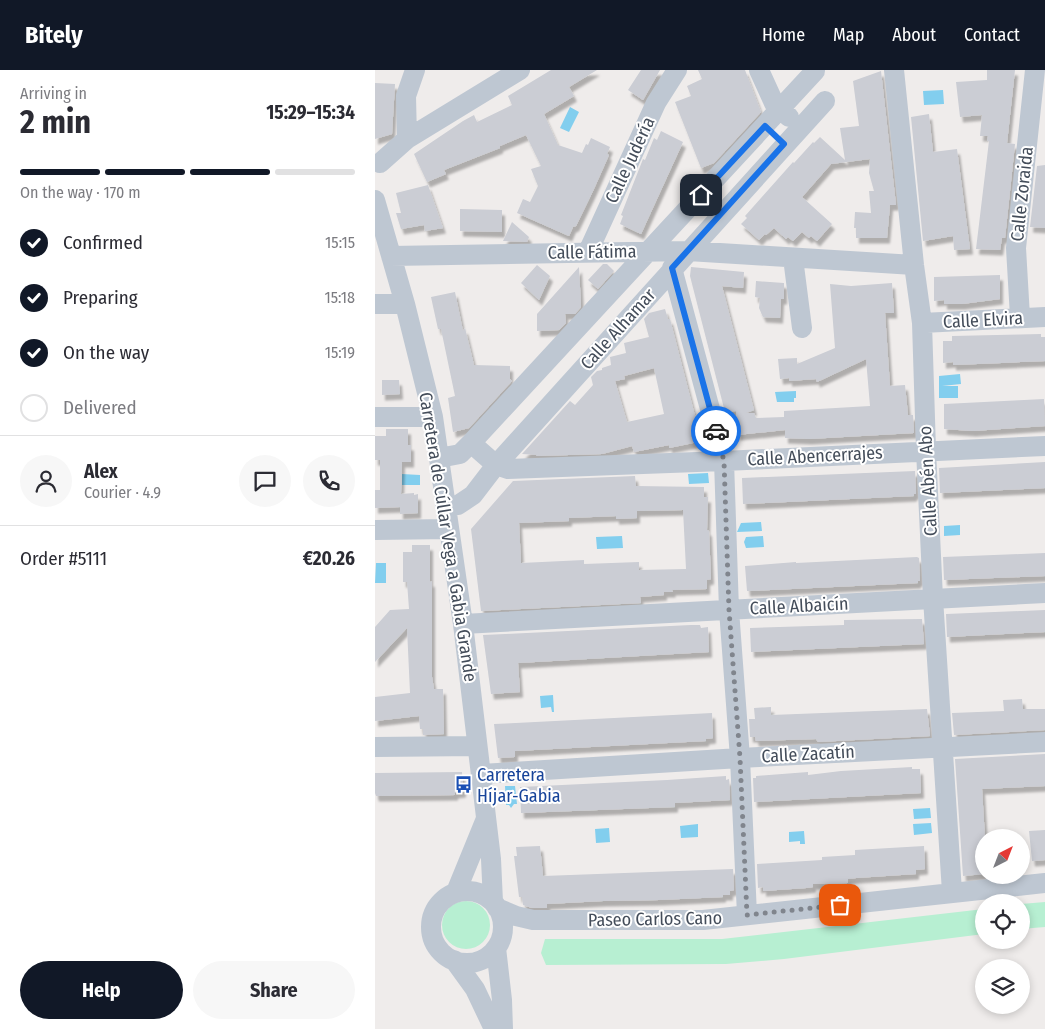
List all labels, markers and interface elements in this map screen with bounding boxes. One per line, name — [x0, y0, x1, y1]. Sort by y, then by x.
text: Bitely — [25, 21, 83, 49]
text: Home — [762, 24, 805, 46]
text: Map — [833, 24, 864, 46]
text: About — [892, 24, 936, 46]
text: Contact — [964, 24, 1020, 46]
text: Arriving in — [20, 84, 87, 103]
text: 15:29–15:34 — [266, 101, 355, 124]
text: 2 min — [20, 103, 91, 141]
street label: Calle Judería — [600, 113, 660, 207]
street label: Calle Zoraida — [1006, 145, 1038, 243]
pin — [680, 174, 722, 216]
icon: home — [687, 181, 715, 209]
text: On the way · 170 m — [20, 183, 140, 202]
icon: check — [20, 229, 48, 257]
text: Confirmed — [63, 231, 143, 254]
text: 15:15 — [325, 233, 355, 252]
street label: Calle Fátima — [547, 240, 637, 264]
street label: Calle Alhamar — [576, 283, 661, 374]
icon: check — [20, 284, 48, 312]
text: Preparing — [63, 286, 138, 309]
text: 15:18 — [324, 288, 355, 307]
street label: Calle Elvira — [942, 307, 1024, 333]
icon: check — [20, 339, 48, 367]
text: On the way — [63, 341, 149, 364]
text: 15:19 — [325, 343, 355, 362]
street label: Carretera de Cúllar Vega a Gabia Grande — [414, 391, 482, 683]
text: Delivered — [63, 396, 137, 419]
courier — [691, 406, 741, 456]
icon: car — [702, 417, 730, 445]
street label: Calle Abén Abo — [914, 425, 942, 537]
street label: Calle Abencerrajes — [747, 441, 884, 471]
button: person — [20, 455, 72, 507]
button: chat — [239, 455, 291, 507]
button: phone — [303, 455, 355, 507]
text: Alex — [84, 460, 118, 483]
text: Courier · 4.9 — [84, 483, 161, 502]
text: Order #5111 — [20, 547, 107, 570]
text: €20.26 — [303, 547, 355, 570]
street label: Calle Albaicín — [749, 592, 849, 620]
street label: Calle Zacatín — [761, 741, 855, 767]
place label: Carretera Híjar-Gabia — [477, 764, 561, 807]
bus stop icon: Carretera Híjar-Gabia — [453, 775, 473, 795]
north arrow — [975, 829, 1030, 884]
map controls — [975, 829, 1030, 1014]
pin — [819, 884, 861, 926]
icon: bag — [826, 891, 854, 919]
button: locate — [975, 894, 1030, 949]
street label: Paseo Carlos Cano — [588, 907, 722, 931]
button: layers — [975, 959, 1030, 1014]
button: Help — [20, 961, 183, 1019]
button: Share — [193, 961, 355, 1019]

